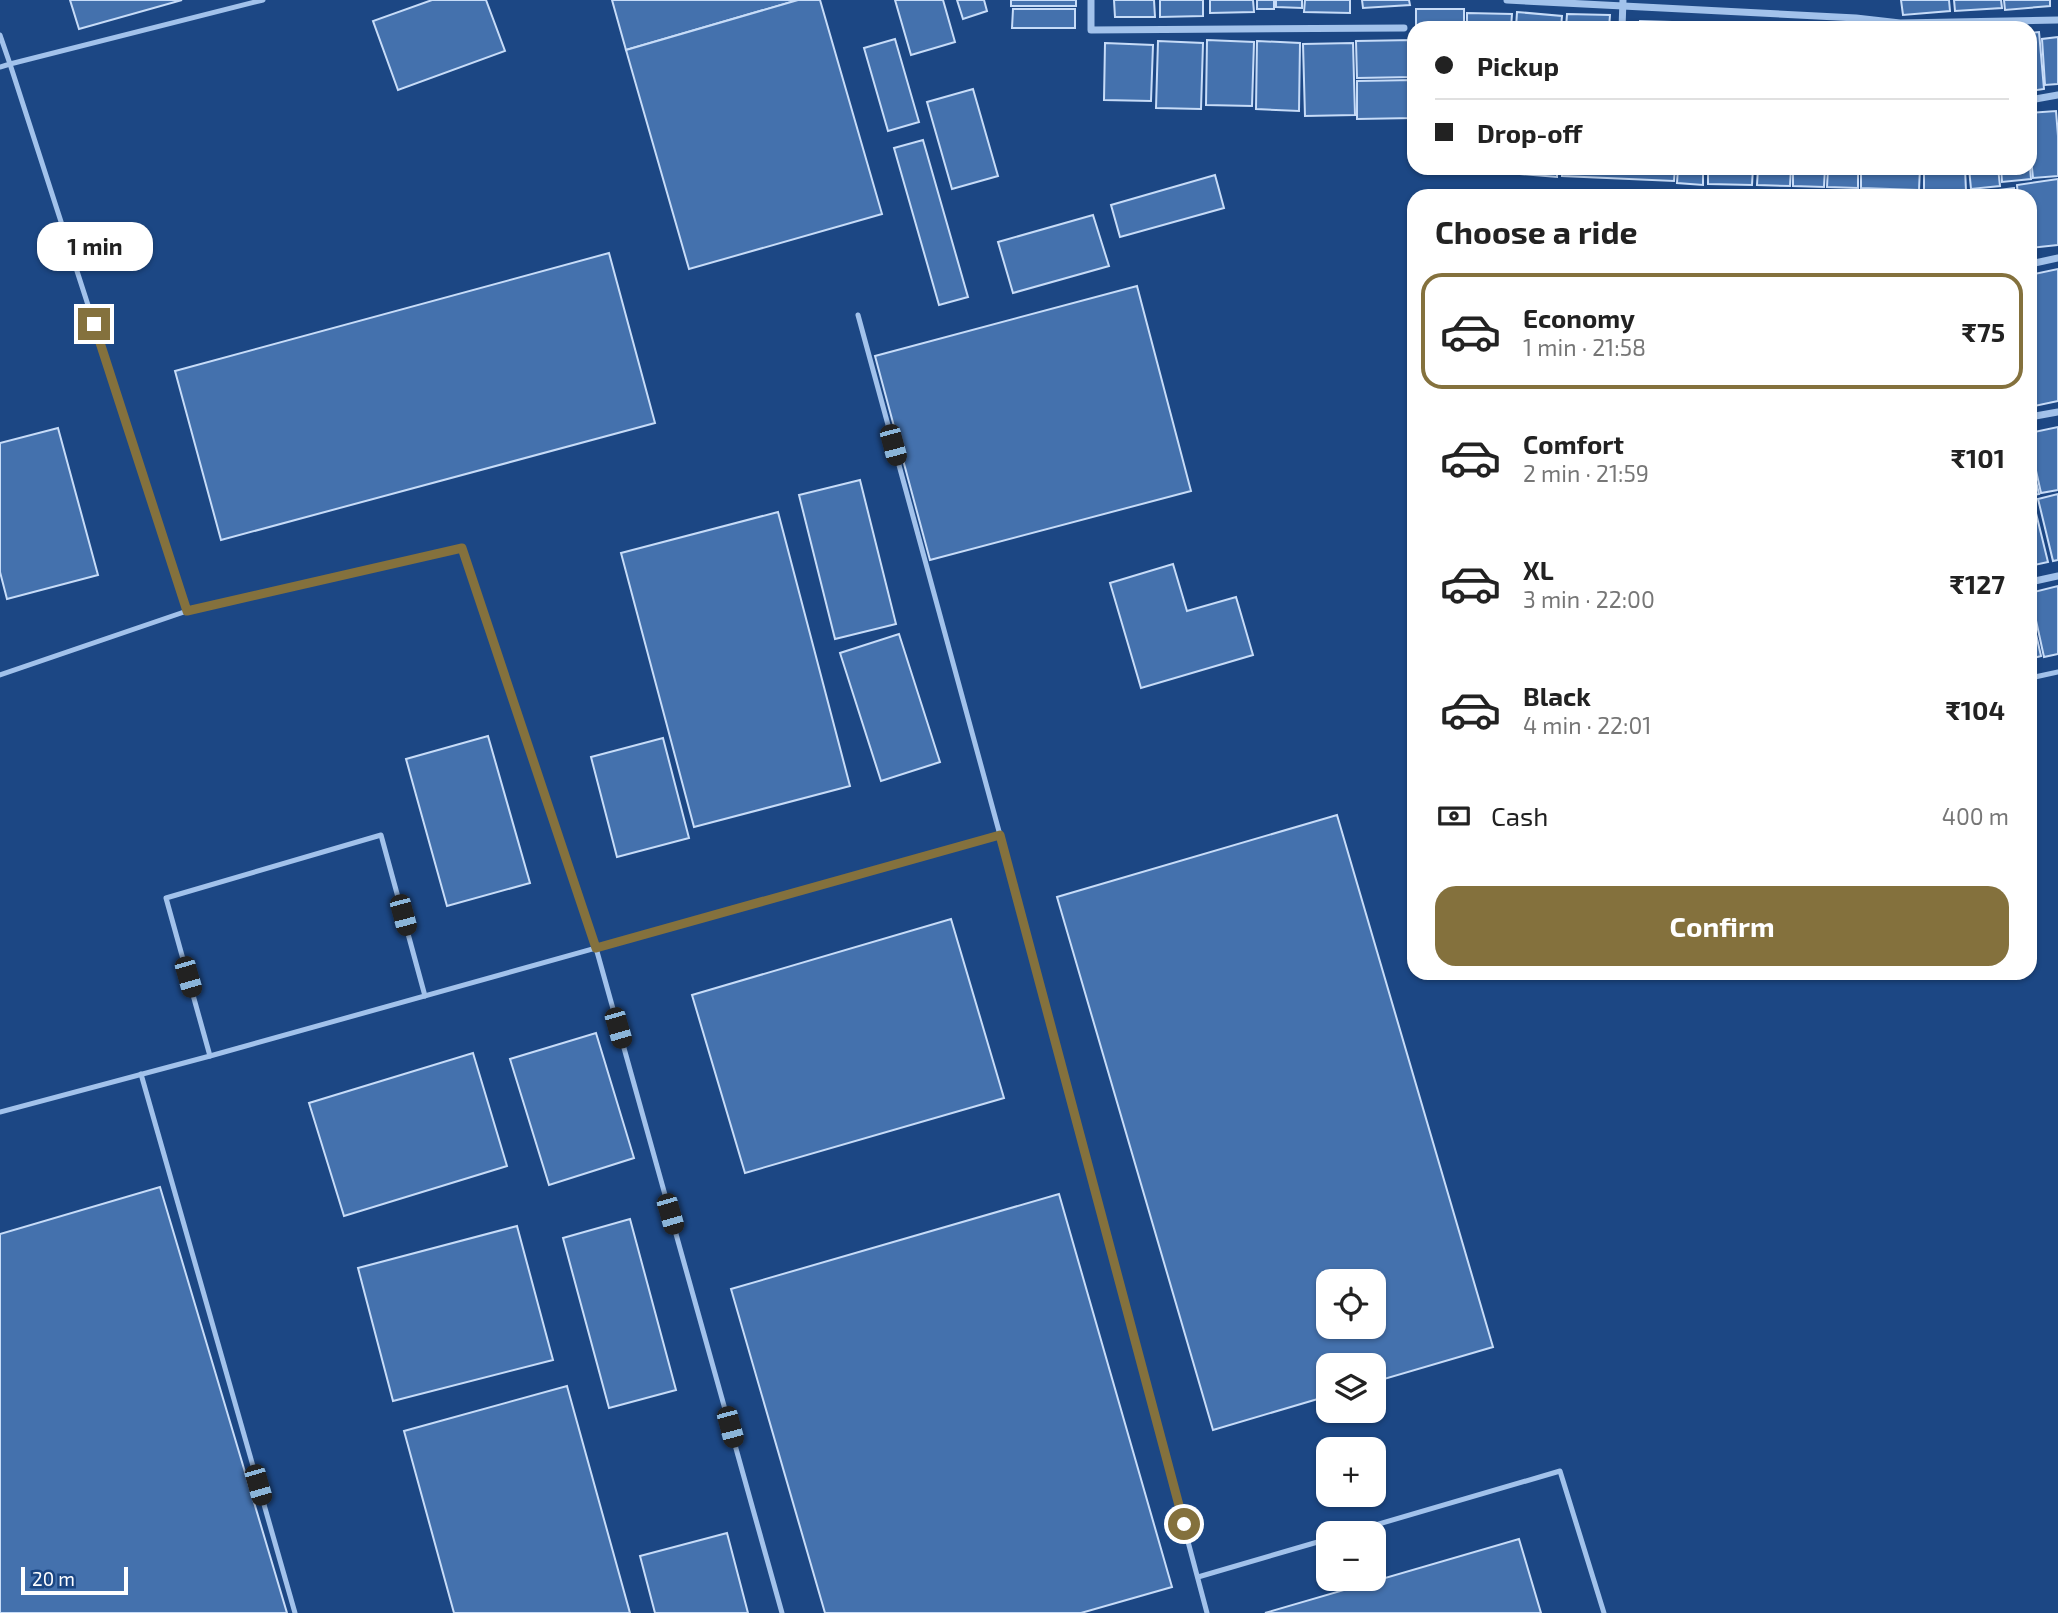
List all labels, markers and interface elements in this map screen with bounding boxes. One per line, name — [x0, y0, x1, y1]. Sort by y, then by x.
text: Pickup — [1477, 50, 1559, 81]
text: Drop-off — [1477, 117, 1582, 148]
text: Choose a ride — [1435, 212, 1638, 250]
callout: 1 min — [36, 222, 152, 272]
text: 1 min — [67, 232, 123, 260]
icon: car — [1439, 300, 1502, 363]
text: Economy — [1523, 302, 1635, 333]
route end — [78, 308, 110, 340]
text: ₹75 — [1962, 316, 2005, 347]
text: 1 min · 21:58 — [1523, 333, 1646, 361]
car — [878, 422, 909, 468]
icon: car — [1439, 426, 1502, 489]
text: Comfort — [1523, 428, 1624, 459]
text: ₹101 — [1951, 442, 2005, 473]
text: 2 min · 21:59 — [1523, 459, 1649, 487]
icon: car — [1439, 552, 1502, 615]
text: XL — [1523, 554, 1554, 585]
text: ₹127 — [1950, 568, 2005, 599]
text: 3 min · 22:00 — [1523, 585, 1655, 613]
icon: car — [1439, 678, 1502, 741]
text: Black — [1523, 680, 1591, 711]
text: ₹104 — [1945, 694, 2005, 725]
text: 4 min · 22:01 — [1523, 711, 1651, 739]
icon: cash — [1435, 797, 1473, 835]
text: Cash — [1491, 800, 1548, 831]
text: 400 m — [1942, 802, 2009, 830]
button: Confirm — [1435, 886, 2009, 966]
car — [388, 892, 419, 938]
car — [173, 954, 204, 1000]
car — [603, 1005, 634, 1051]
car — [655, 1191, 686, 1237]
map controls — [1316, 1269, 1386, 1591]
button: locate — [1316, 1269, 1386, 1339]
button: layers — [1316, 1353, 1386, 1423]
car — [715, 1404, 746, 1450]
button: + — [1316, 1437, 1386, 1507]
car — [243, 1462, 274, 1508]
route start — [1168, 1508, 1200, 1540]
button: − — [1316, 1521, 1386, 1591]
scale bar — [21, 1564, 128, 1596]
text: 20 m — [32, 1567, 75, 1590]

